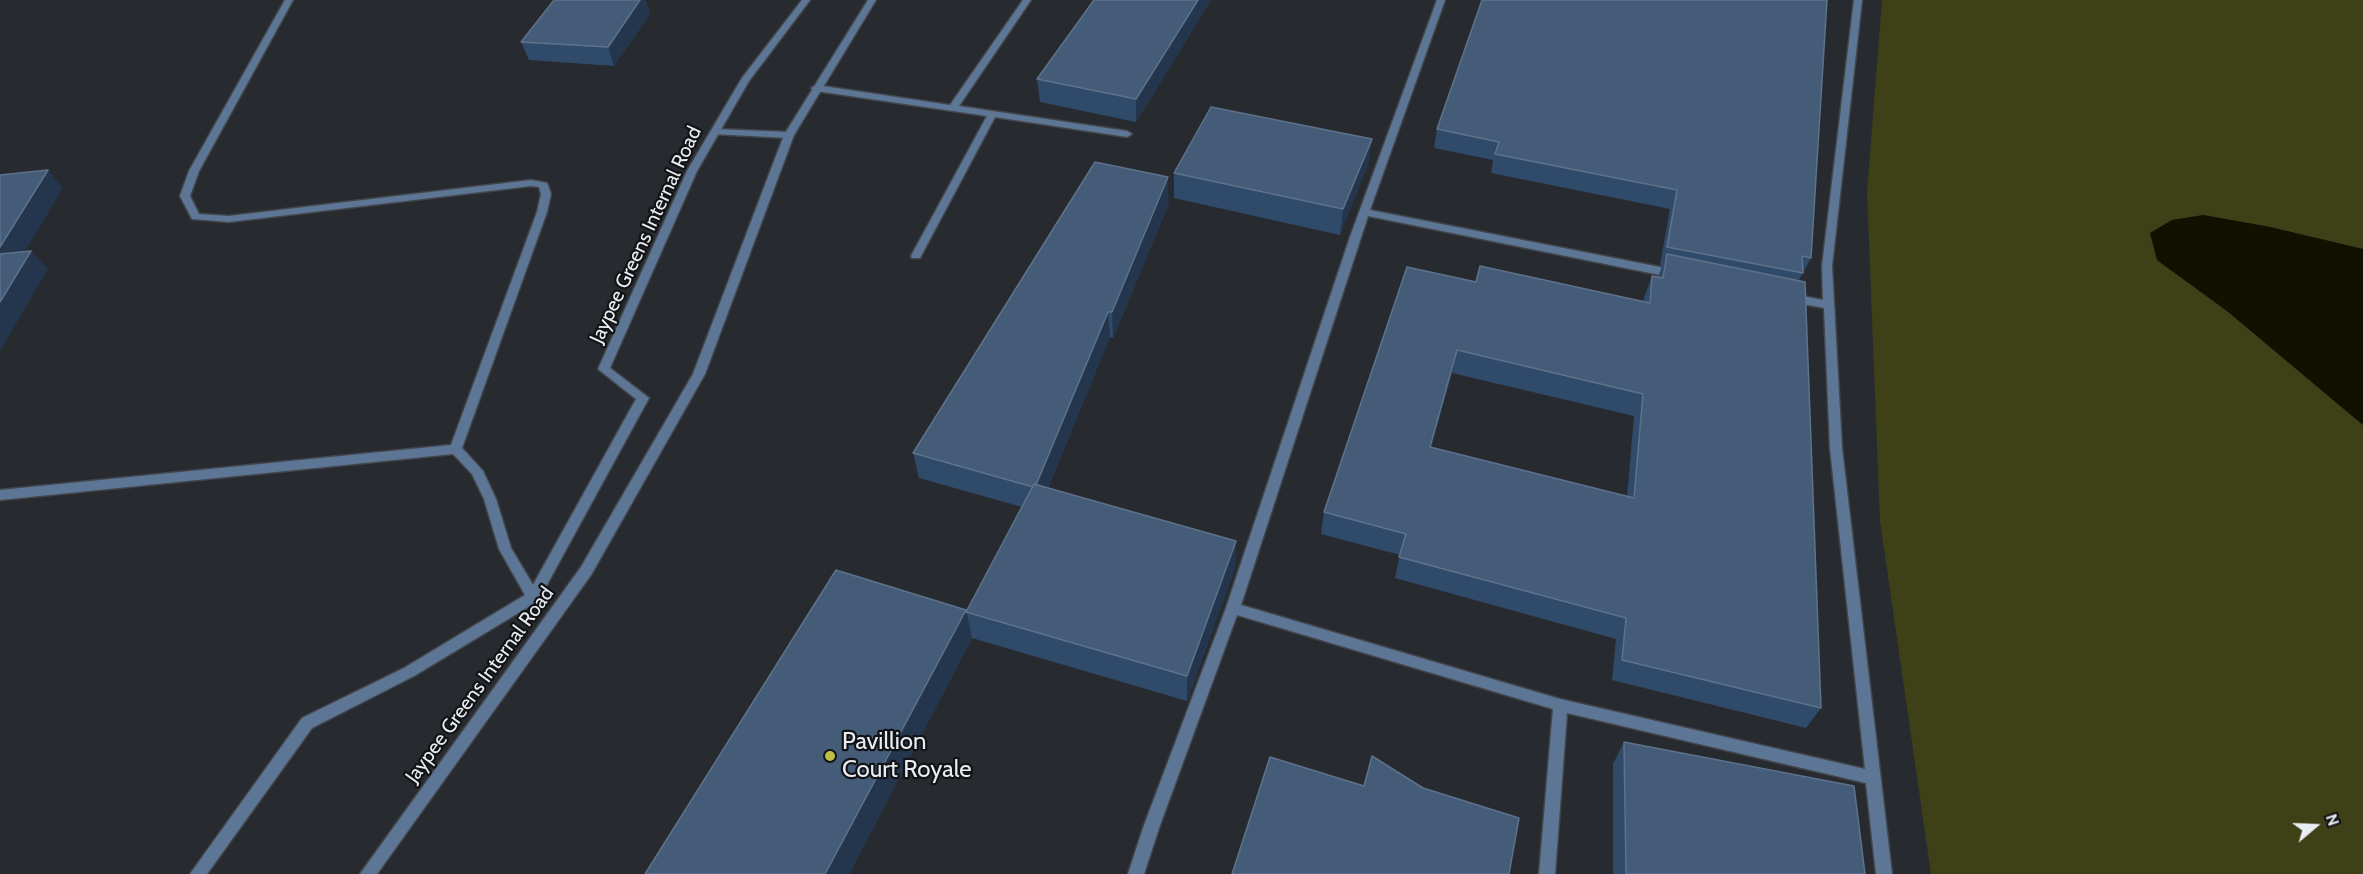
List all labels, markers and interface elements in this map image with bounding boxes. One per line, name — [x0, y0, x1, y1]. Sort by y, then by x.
street label: Jaypee Greens Internal Road — [585, 123, 707, 347]
street label: Jaypee Greens Internal Road — [401, 582, 559, 788]
place label: Pavillion Court Royale — [842, 728, 972, 784]
marker: Pavillion Court Royale — [823, 749, 837, 763]
north arrow — [2285, 796, 2345, 856]
text: N — [2322, 812, 2343, 828]

